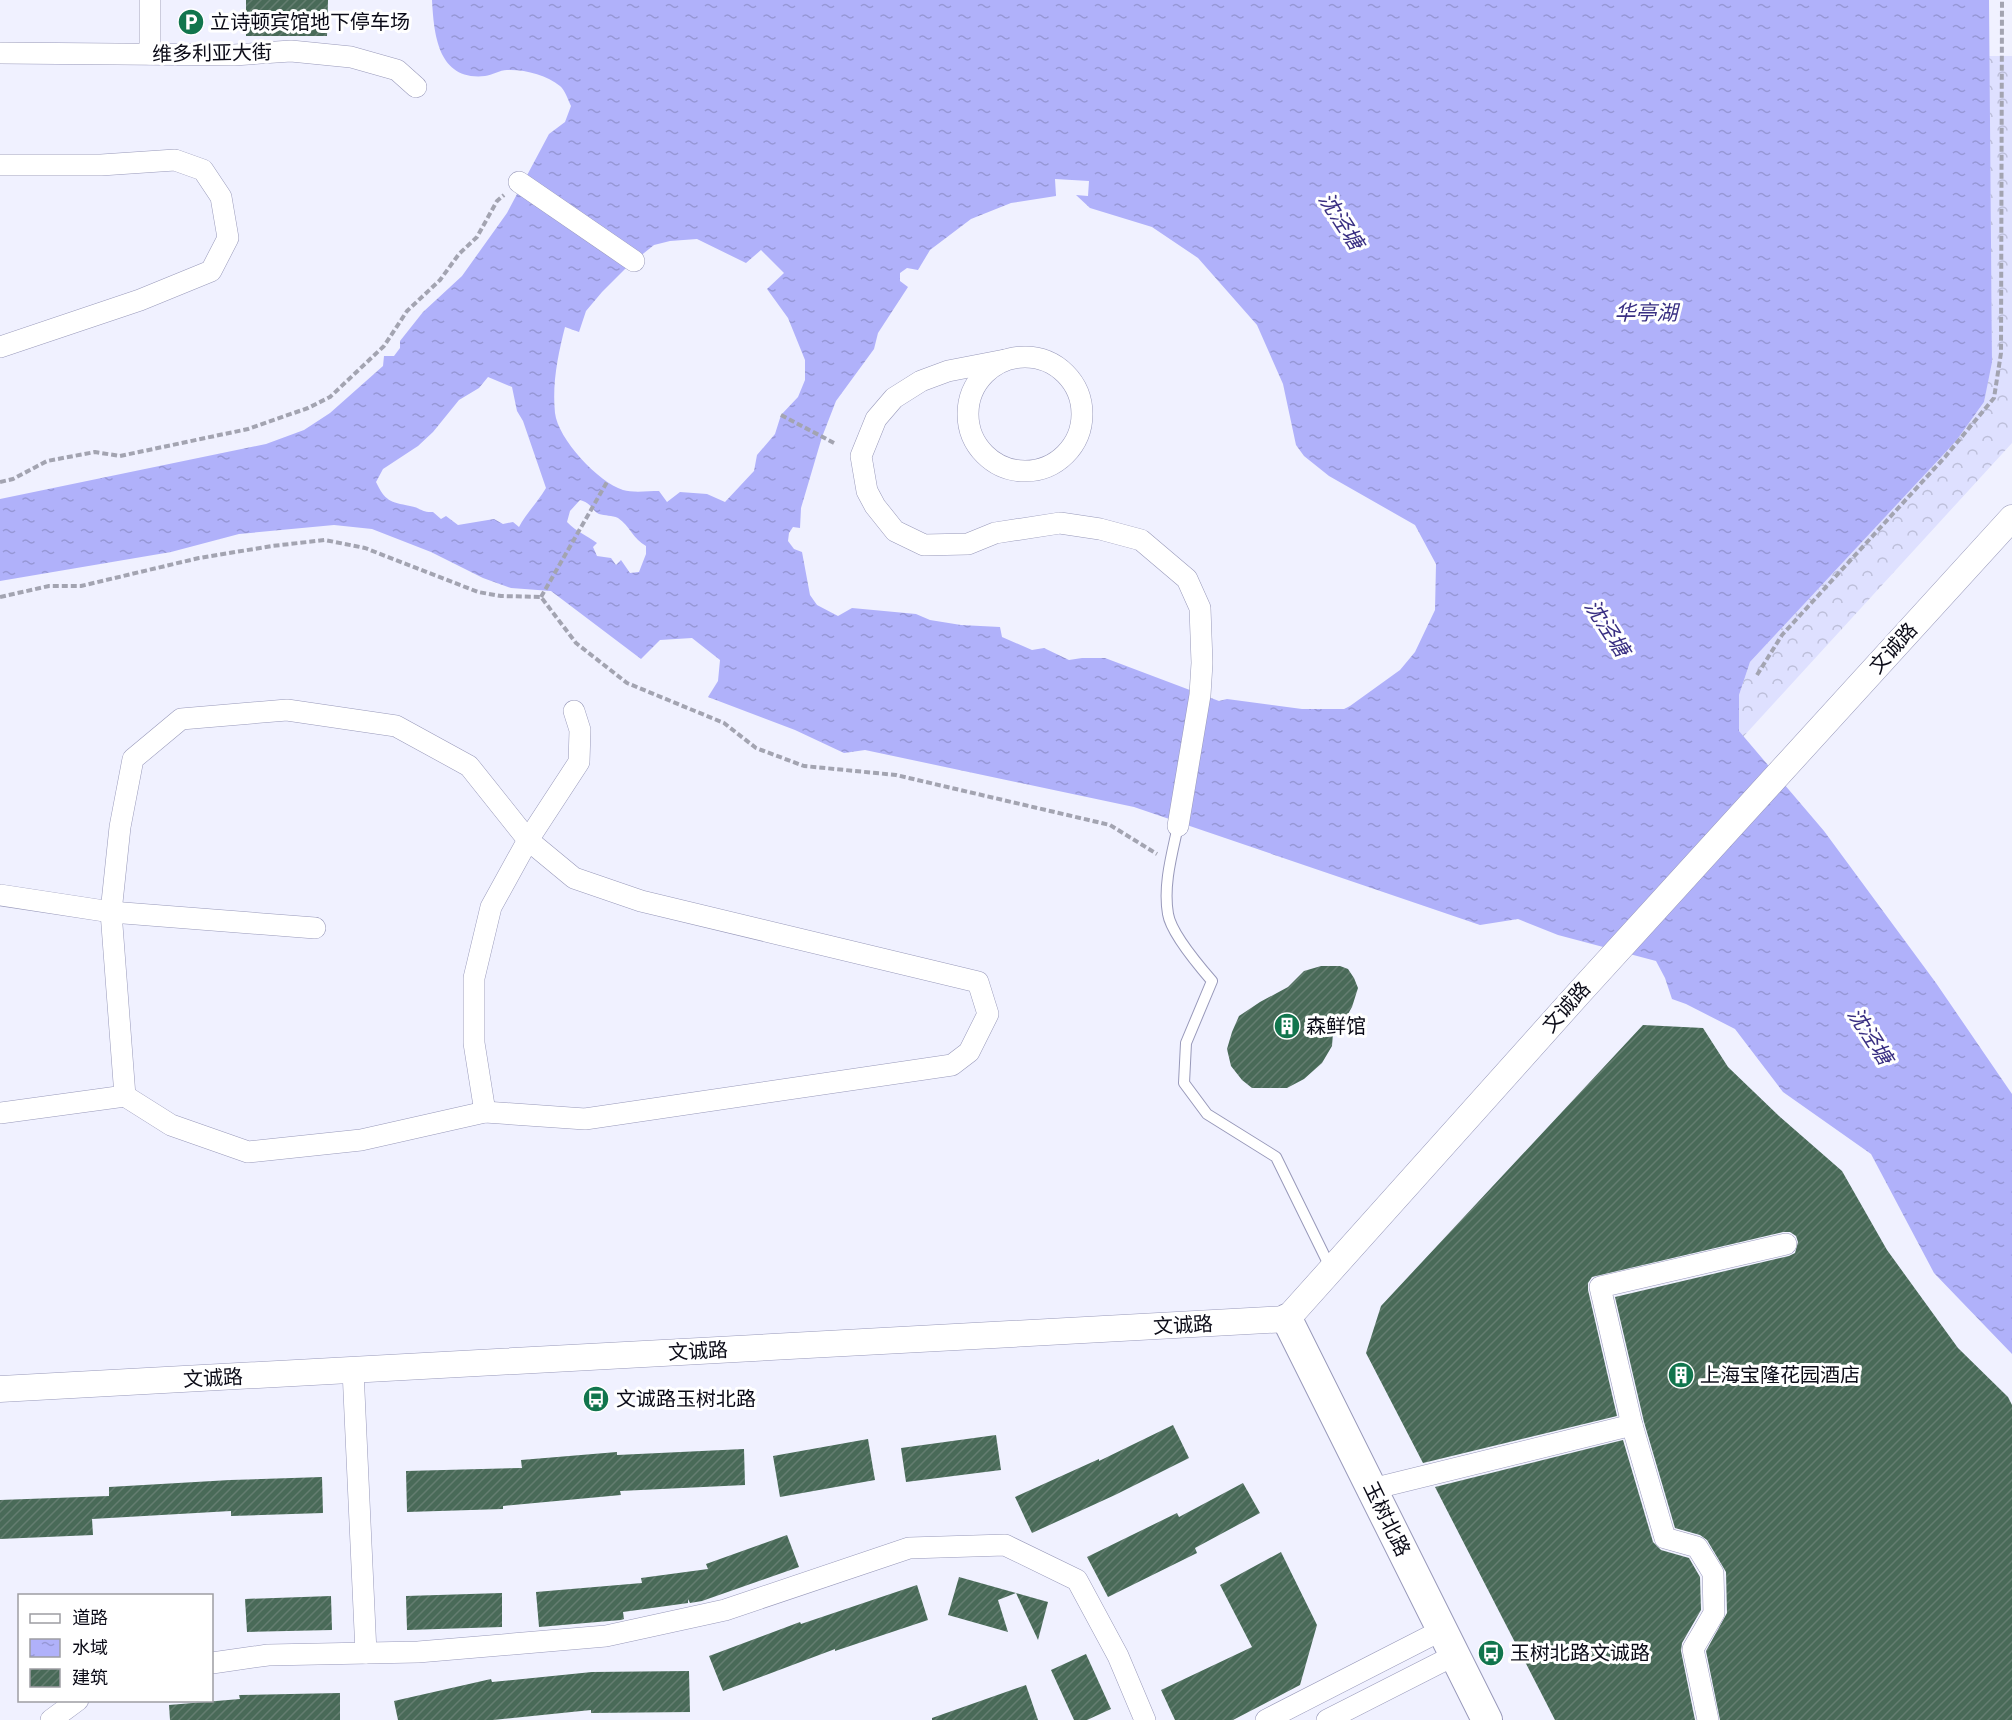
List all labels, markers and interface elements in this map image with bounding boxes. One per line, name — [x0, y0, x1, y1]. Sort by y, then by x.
parking icon: 立诗顿宾馆地下停车场 — [176, 7, 206, 37]
place label: 立诗顿宾馆地下停车场 — [210, 10, 410, 34]
street label: 维多利亚大街 — [152, 40, 272, 66]
water label: 沈泾塘 — [1314, 188, 1371, 256]
water label: 华亭湖 — [1615, 300, 1680, 325]
water label: 沈泾塘 — [1580, 595, 1637, 663]
street label: 文诚路 — [1864, 618, 1922, 678]
street label: 文诚路 — [1537, 977, 1595, 1037]
water label: 沈泾塘 — [1843, 1003, 1900, 1071]
building icon: 森鲜馆 — [1272, 1011, 1302, 1041]
place label: 森鲜馆 — [1306, 1014, 1366, 1038]
street label: 文诚路 — [1152, 1311, 1214, 1339]
street label: 文诚路 — [667, 1337, 729, 1365]
building icon: 上海宝隆花园酒店 — [1666, 1360, 1696, 1390]
place label: 上海宝隆花园酒店 — [1700, 1363, 1860, 1387]
street label: 文诚路 — [182, 1364, 244, 1392]
bus stop icon: 文诚路玉树北路 — [581, 1384, 611, 1414]
place label: 文诚路玉树北路 — [616, 1387, 756, 1411]
street label: 玉树北路 — [1359, 1478, 1415, 1560]
legend — [18, 1594, 213, 1702]
text: 道路 — [72, 1607, 108, 1628]
text: 水域 — [72, 1637, 108, 1658]
bus stop icon: 玉树北路文诚路 — [1476, 1638, 1506, 1668]
place label: 玉树北路文诚路 — [1510, 1641, 1650, 1665]
text: 建筑 — [72, 1667, 108, 1688]

